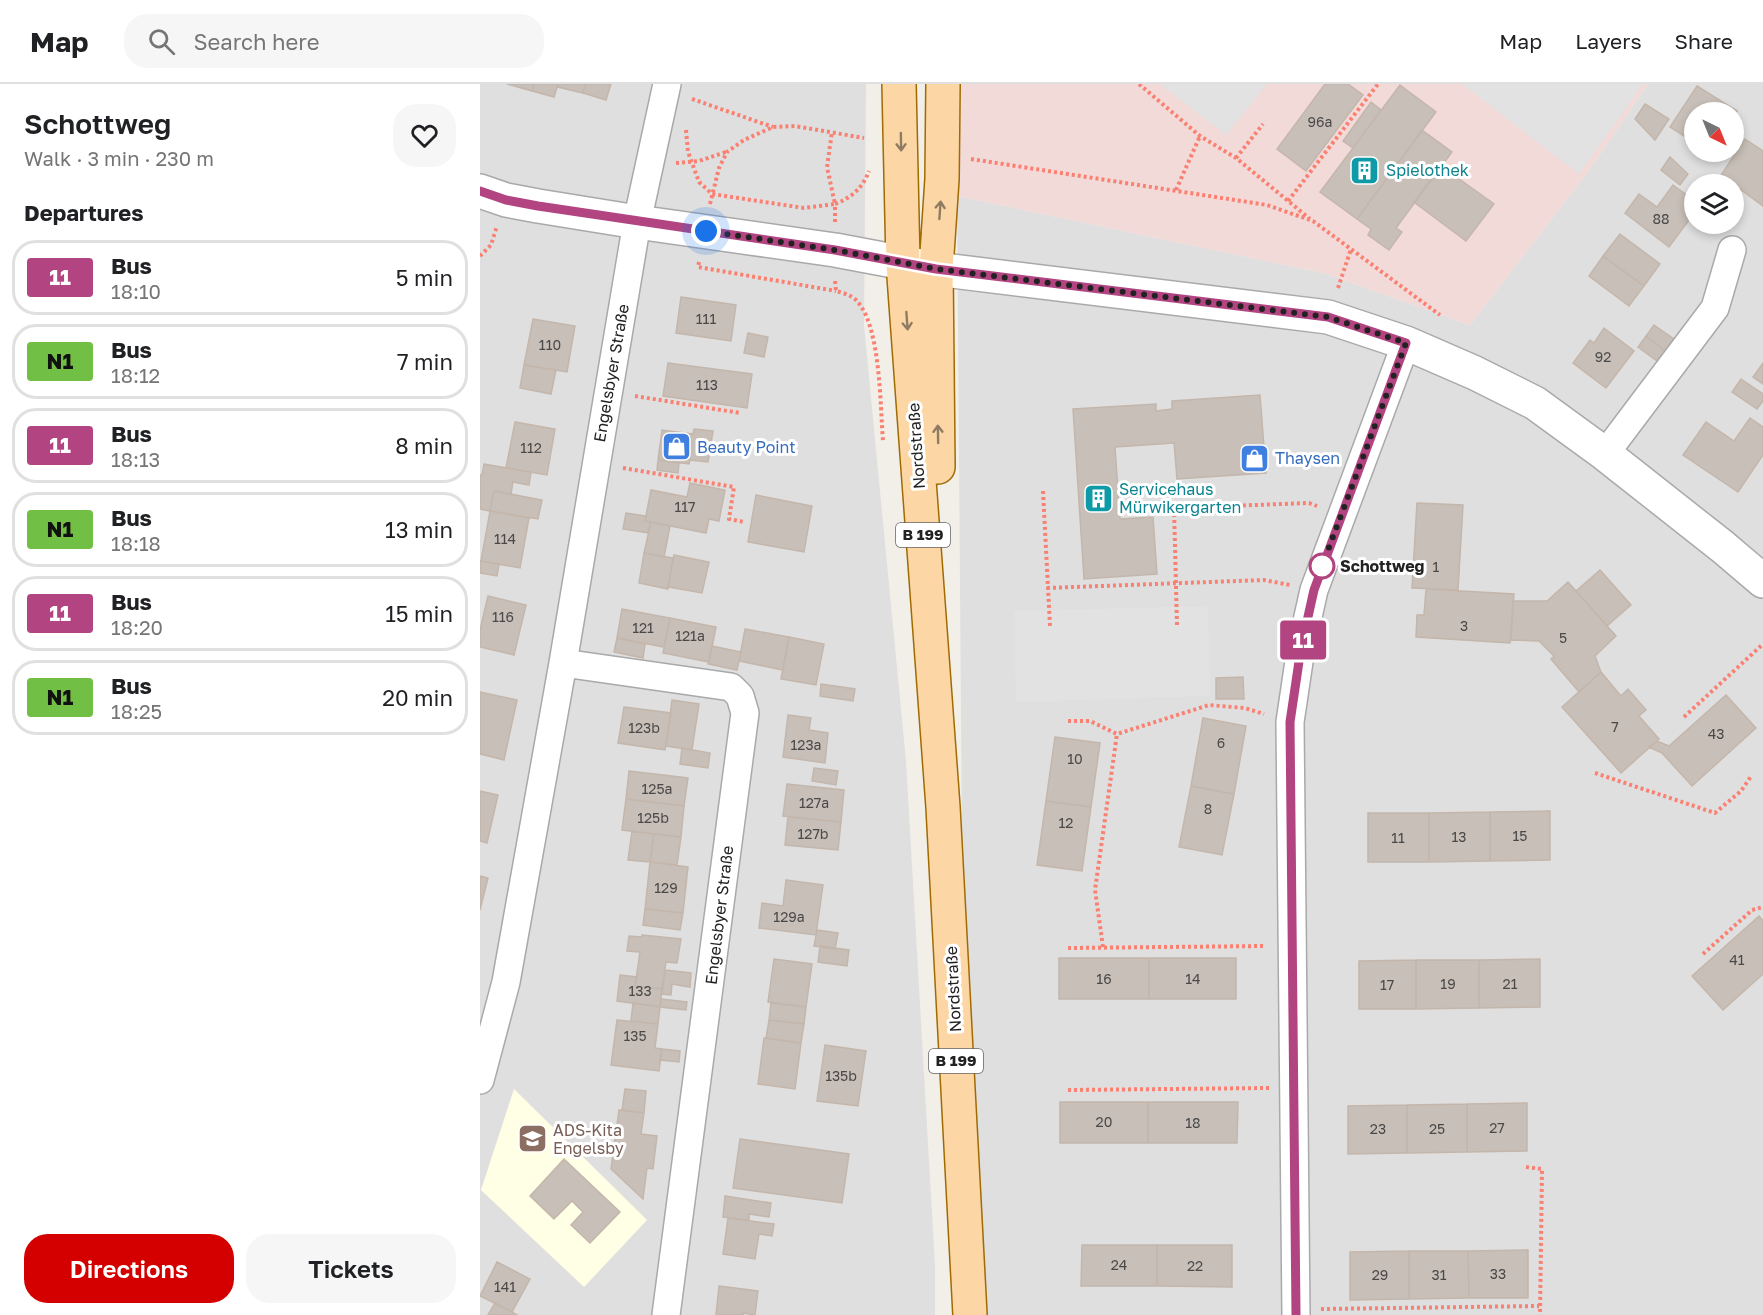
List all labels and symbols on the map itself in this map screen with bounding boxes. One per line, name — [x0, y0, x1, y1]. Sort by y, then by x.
north arrow — [1684, 102, 1744, 162]
house number: 96a — [1308, 113, 1332, 130]
one-way arrow — [895, 132, 906, 152]
building icon: Spielothek — [1349, 154, 1381, 186]
place label: Spielothek — [1386, 160, 1469, 180]
one-way arrow — [935, 201, 946, 221]
house number: 88 — [1652, 210, 1670, 227]
your location — [691, 216, 721, 246]
street label: Engelsbyer Straße — [589, 302, 633, 444]
house number: 111 — [696, 310, 716, 327]
one-way arrow — [902, 310, 913, 330]
house number: 110 — [539, 336, 561, 353]
house number: 92 — [1595, 348, 1611, 365]
house number: 113 — [696, 376, 718, 393]
street label: Nordstraße — [903, 402, 929, 490]
one-way arrow — [932, 424, 944, 444]
shop icon: Beauty Point — [660, 431, 692, 463]
place label: Beauty Point — [697, 437, 796, 457]
house number: 112 — [520, 439, 542, 456]
shop icon: Thaysen — [1238, 442, 1270, 474]
place label: Thaysen — [1275, 448, 1340, 468]
place label: Servicehaus Mürwikergarten — [1119, 479, 1241, 517]
building icon: Servicehaus Mürwikergarten — [1082, 482, 1114, 514]
house number: 117 — [675, 498, 696, 515]
road number: B 199 — [896, 523, 950, 547]
house number: 114 — [494, 530, 516, 547]
marker: Schottweg — [1309, 553, 1335, 579]
place label: Schottweg — [1340, 556, 1425, 576]
house number: 1 — [1433, 558, 1440, 575]
house number: 116 — [492, 608, 514, 625]
house number: 3 — [1460, 617, 1468, 634]
house number: 121 — [632, 619, 654, 636]
line badge: 11 — [1276, 620, 1330, 660]
house number: 121a — [675, 627, 705, 644]
house number: 5 — [1559, 629, 1567, 646]
house number: 7 — [1611, 718, 1619, 735]
house number: 123b — [628, 719, 660, 736]
house number: 43 — [1708, 725, 1724, 742]
house number: 6 — [1217, 734, 1225, 751]
house number: 123a — [790, 736, 822, 753]
house number: 10 — [1067, 750, 1083, 767]
house number: 125a — [642, 780, 672, 797]
house number: 127a — [799, 794, 829, 811]
house number: 8 — [1204, 800, 1212, 817]
house number: 125b — [637, 809, 669, 826]
house number: 12 — [1059, 814, 1073, 831]
house number: 127b — [798, 825, 828, 842]
house number: 15 — [1513, 827, 1527, 844]
house number: 13 — [1452, 828, 1466, 845]
house number: 11 — [1391, 829, 1405, 846]
street label: Engelsbyer Straße — [701, 844, 737, 986]
house number: 129 — [654, 879, 678, 896]
house number: 129a — [773, 908, 805, 925]
street label: Nordstraße — [941, 945, 965, 1033]
house number: 41 — [1729, 951, 1745, 968]
house number: 16 — [1096, 970, 1112, 987]
house number: 14 — [1185, 970, 1201, 987]
house number: 19 — [1440, 975, 1456, 992]
house number: 21 — [1503, 975, 1518, 992]
house number: 17 — [1380, 976, 1394, 993]
house number: 133 — [628, 982, 652, 999]
house number: 135 — [623, 1027, 647, 1044]
road number: B 199 — [929, 1049, 983, 1073]
house number: 135b — [825, 1067, 857, 1084]
house number: 20 — [1096, 1113, 1112, 1130]
house number: 18 — [1185, 1114, 1201, 1131]
house number: 27 — [1489, 1119, 1505, 1136]
place label: ADS-Kita Engelsby — [553, 1120, 624, 1158]
house number: 23 — [1370, 1120, 1386, 1137]
house number: 25 — [1429, 1120, 1445, 1137]
school or university icon: ADS-Kita Engelsby — [516, 1123, 548, 1155]
house number: 24 — [1111, 1256, 1127, 1273]
house number: 22 — [1187, 1257, 1203, 1274]
house number: 33 — [1490, 1265, 1506, 1282]
house number: 29 — [1372, 1266, 1388, 1283]
house number: 31 — [1432, 1266, 1447, 1283]
house number: 141 — [494, 1278, 516, 1295]

